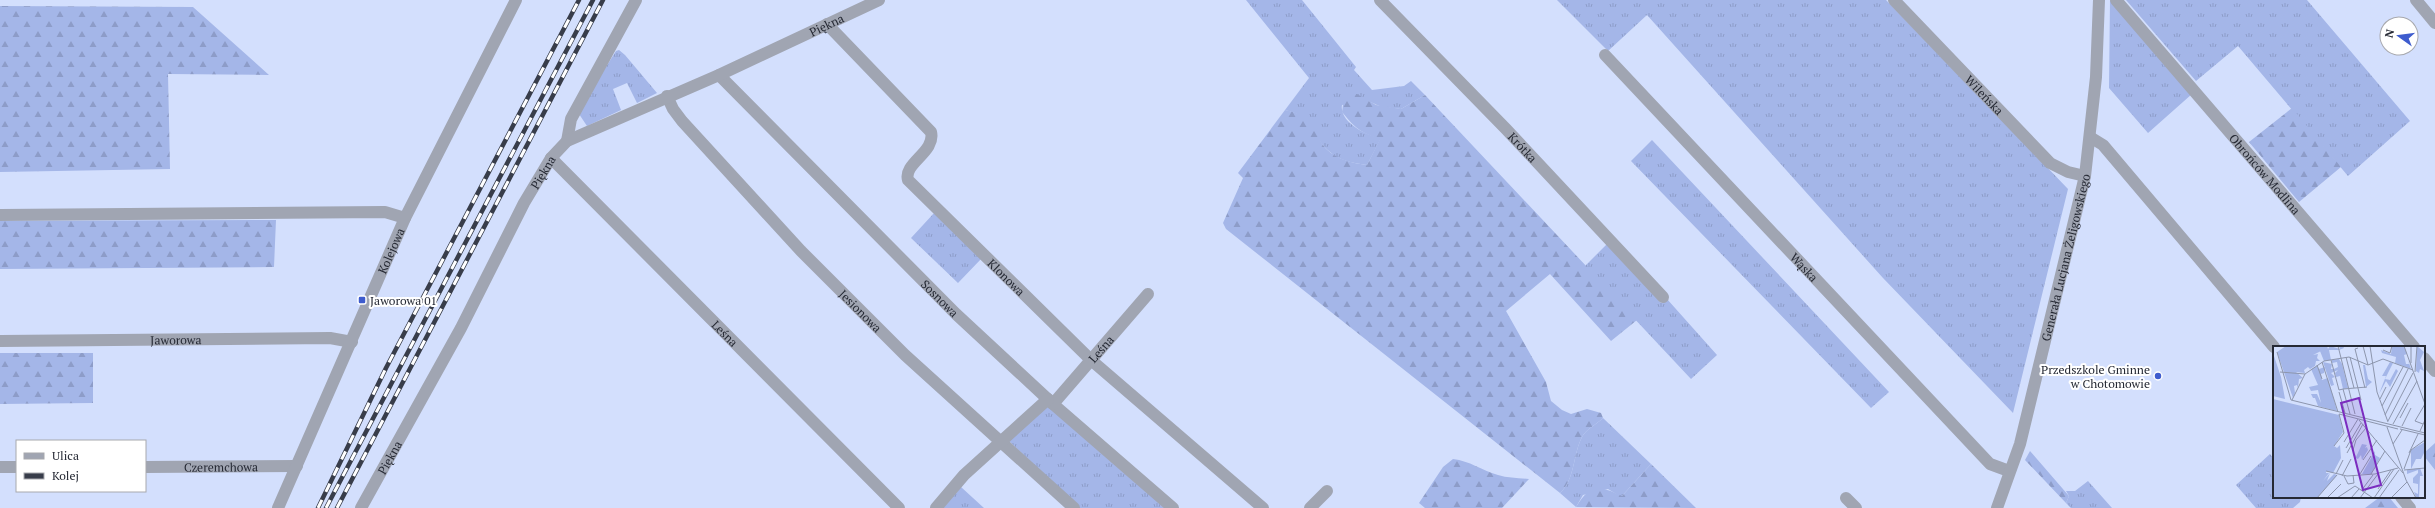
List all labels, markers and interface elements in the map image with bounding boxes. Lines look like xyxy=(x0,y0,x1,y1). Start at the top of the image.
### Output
street label: Piękna xyxy=(807,10,846,39)
north arrow xyxy=(2379,16,2419,56)
text: N xyxy=(2381,27,2397,39)
street label: Wileńska xyxy=(1962,72,2007,118)
street label: Krótka xyxy=(1505,129,1540,165)
street label: Obrońców Modlina xyxy=(2226,130,2304,217)
street label: Piękna xyxy=(527,153,558,191)
street label: Generała Lucjana Żeligowskiego xyxy=(2038,172,2093,343)
street label: Kolejowa xyxy=(374,225,407,276)
street label: Wąska xyxy=(1787,249,1822,284)
street label: Klonowa xyxy=(985,255,1028,299)
street label: Sosnowa xyxy=(918,276,962,320)
street label: Jesionowa xyxy=(836,286,885,335)
place label: Jaworowa 01 xyxy=(370,293,437,308)
marker: Jaworowa 01 xyxy=(357,295,367,305)
street label: Leśna xyxy=(709,317,741,349)
street label: Jaworowa xyxy=(150,332,202,347)
street label: Leśna xyxy=(1085,332,1117,365)
inset map xyxy=(2273,346,2425,498)
place label: Przedszkole Gminne w Chotomowie xyxy=(2041,362,2150,391)
marker: Przedszkole Gminne w Chotomowie xyxy=(2153,371,2163,381)
street label: Piękna xyxy=(374,438,405,477)
legend xyxy=(16,440,146,492)
text: Ulica xyxy=(52,448,79,463)
street label: Czeremchowa xyxy=(184,459,258,474)
text: Kolej xyxy=(52,468,79,483)

